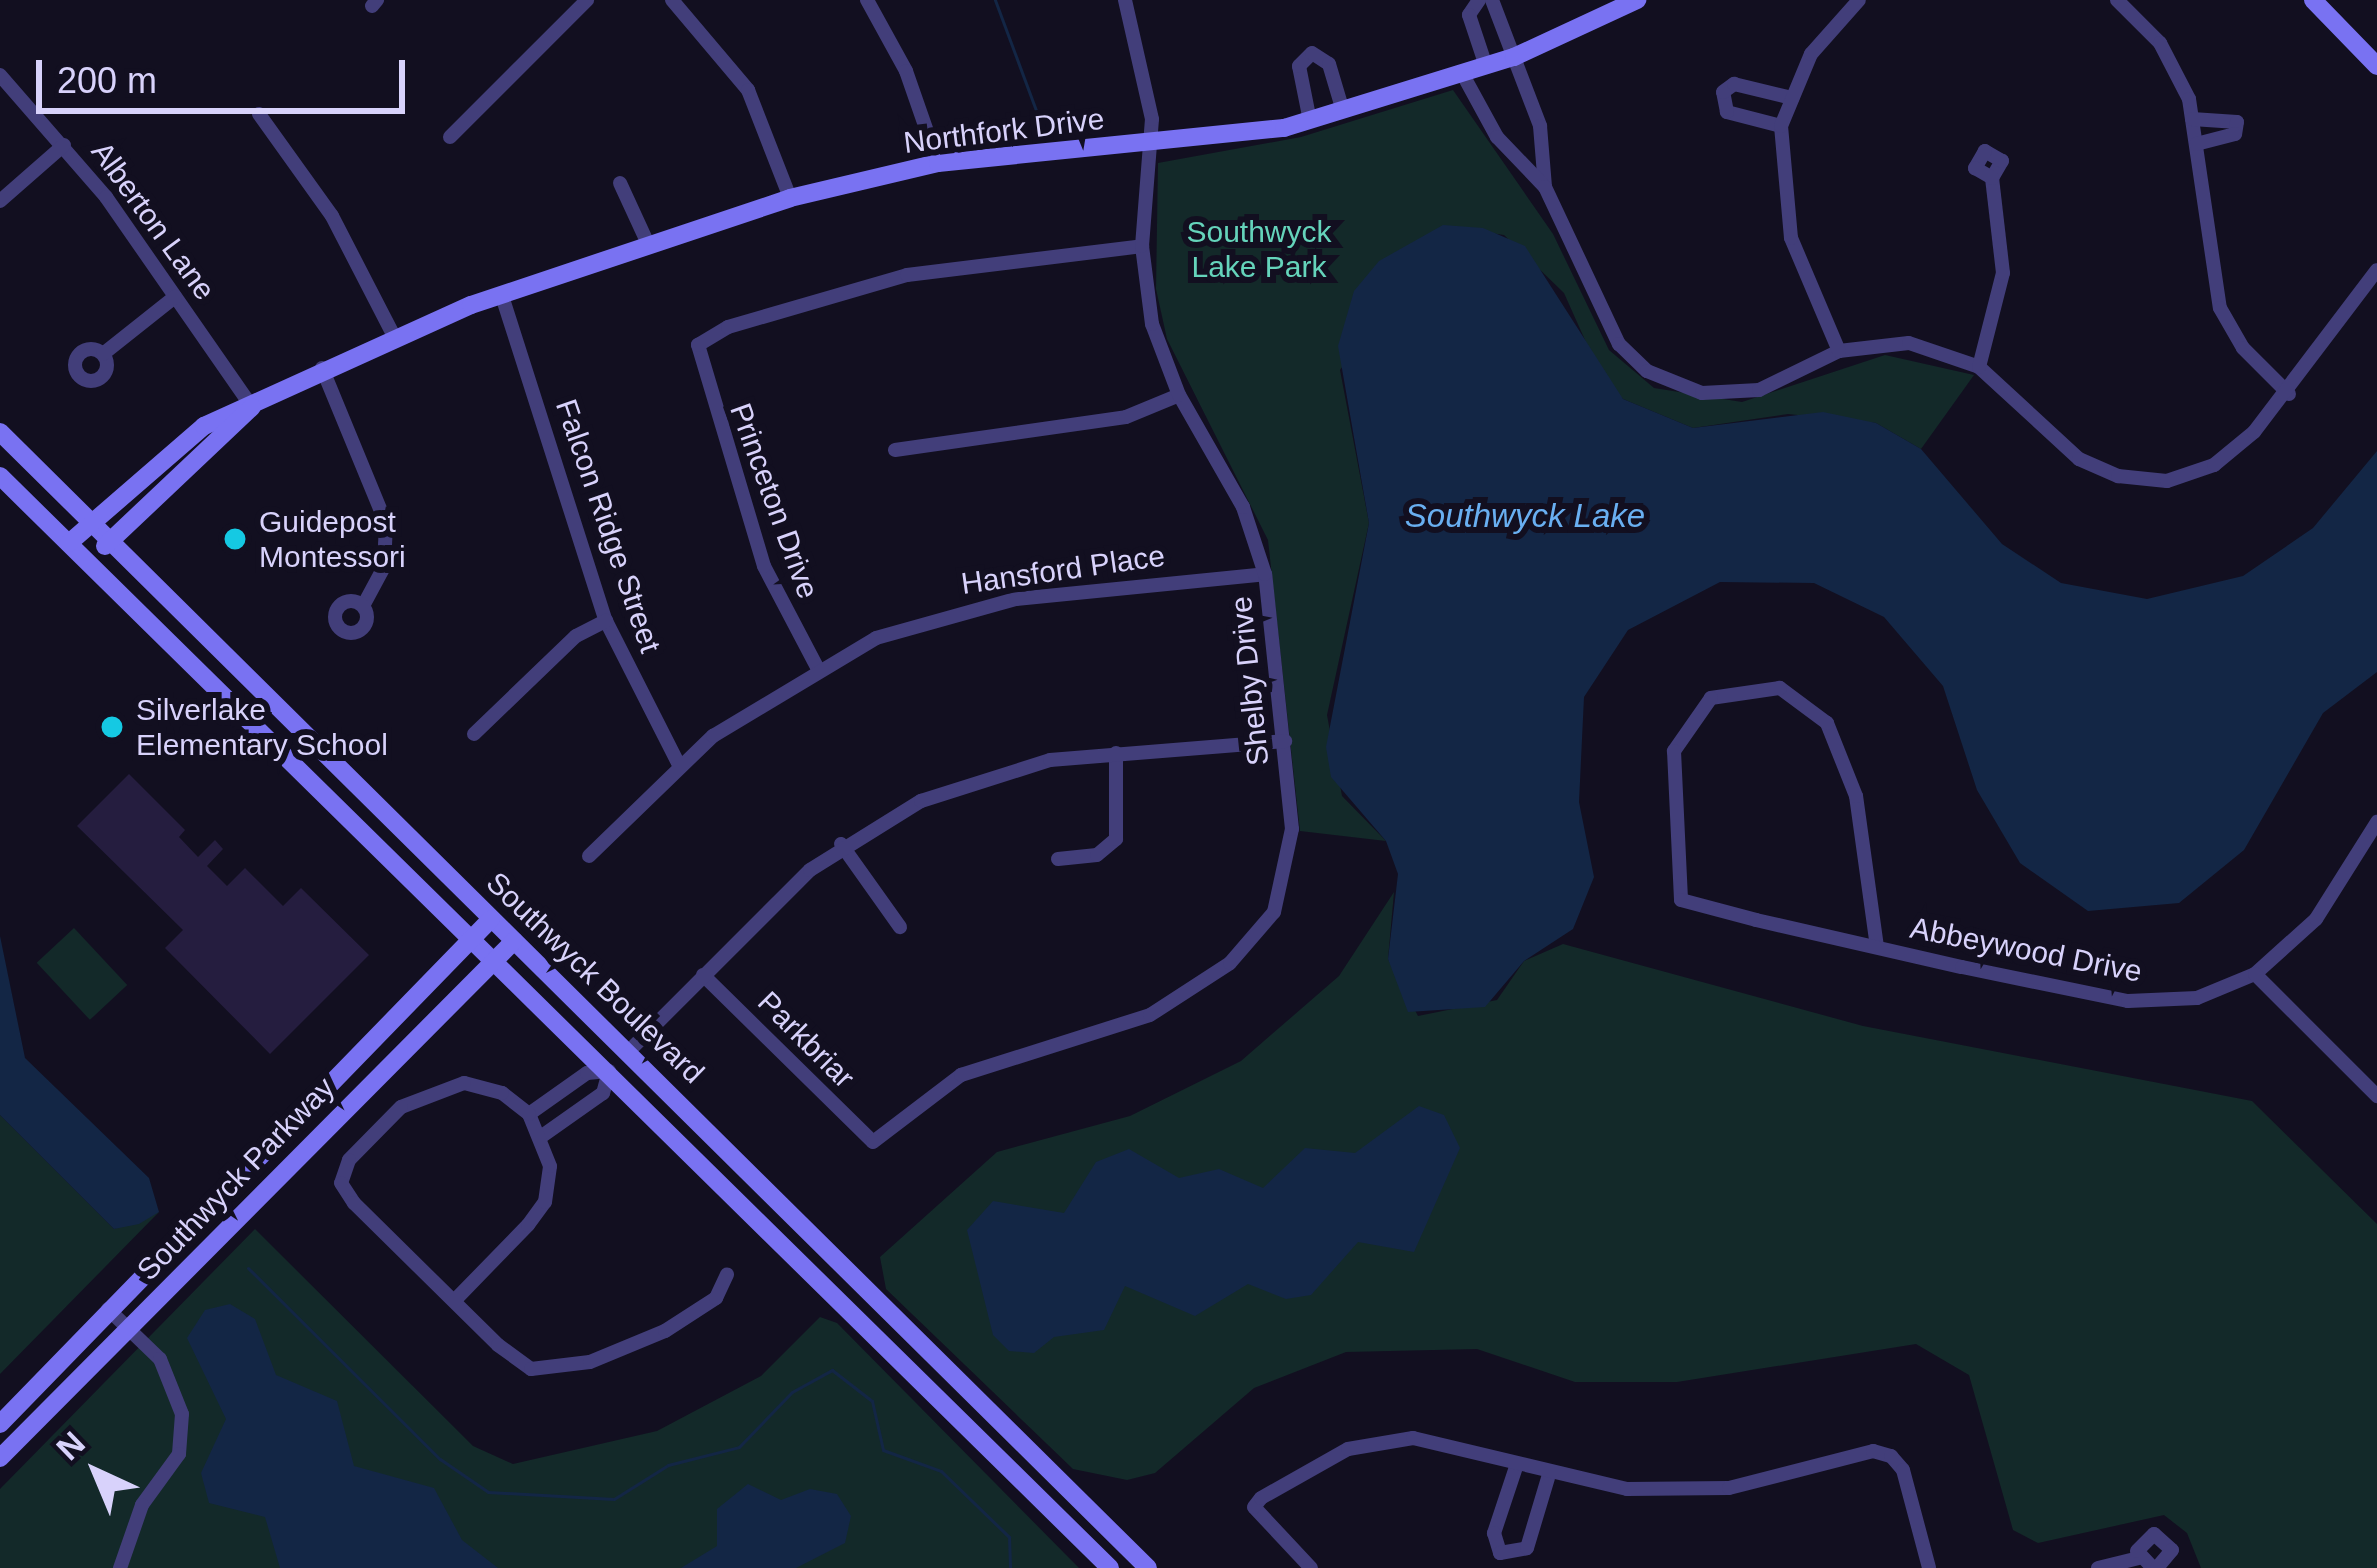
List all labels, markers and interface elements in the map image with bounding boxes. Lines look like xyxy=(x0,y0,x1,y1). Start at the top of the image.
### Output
scale bar xyxy=(42,36,411,110)
text: 200 m xyxy=(57,60,157,101)
street label: Northfork Drive xyxy=(902,101,1106,161)
street label: Alberton Lane xyxy=(84,135,222,307)
park label: Southwyck Lake Park xyxy=(1186,214,1332,284)
street label: Falcon Ridge Street xyxy=(548,395,668,657)
street label: Princeton Drive xyxy=(722,398,826,604)
water label: Southwyck Lake xyxy=(1405,496,1645,536)
place label: Guidepost Montessori xyxy=(259,504,406,574)
marker: Guidepost Montessori xyxy=(222,526,248,552)
street label: Hansford Place xyxy=(959,538,1167,602)
street label: Shelby Drive xyxy=(1223,595,1277,767)
place label: Silverlake Elementary School xyxy=(136,692,388,762)
marker: Silverlake Elementary School xyxy=(99,714,125,740)
street label: Southwyck Boulevard xyxy=(479,865,711,1091)
street label: Abbeywood Drive xyxy=(1907,910,2145,990)
street label: Parkbriar xyxy=(750,984,862,1096)
street label: Southwyck Parkway xyxy=(130,1070,342,1288)
north arrow xyxy=(36,1412,156,1532)
text: N xyxy=(49,1424,92,1467)

